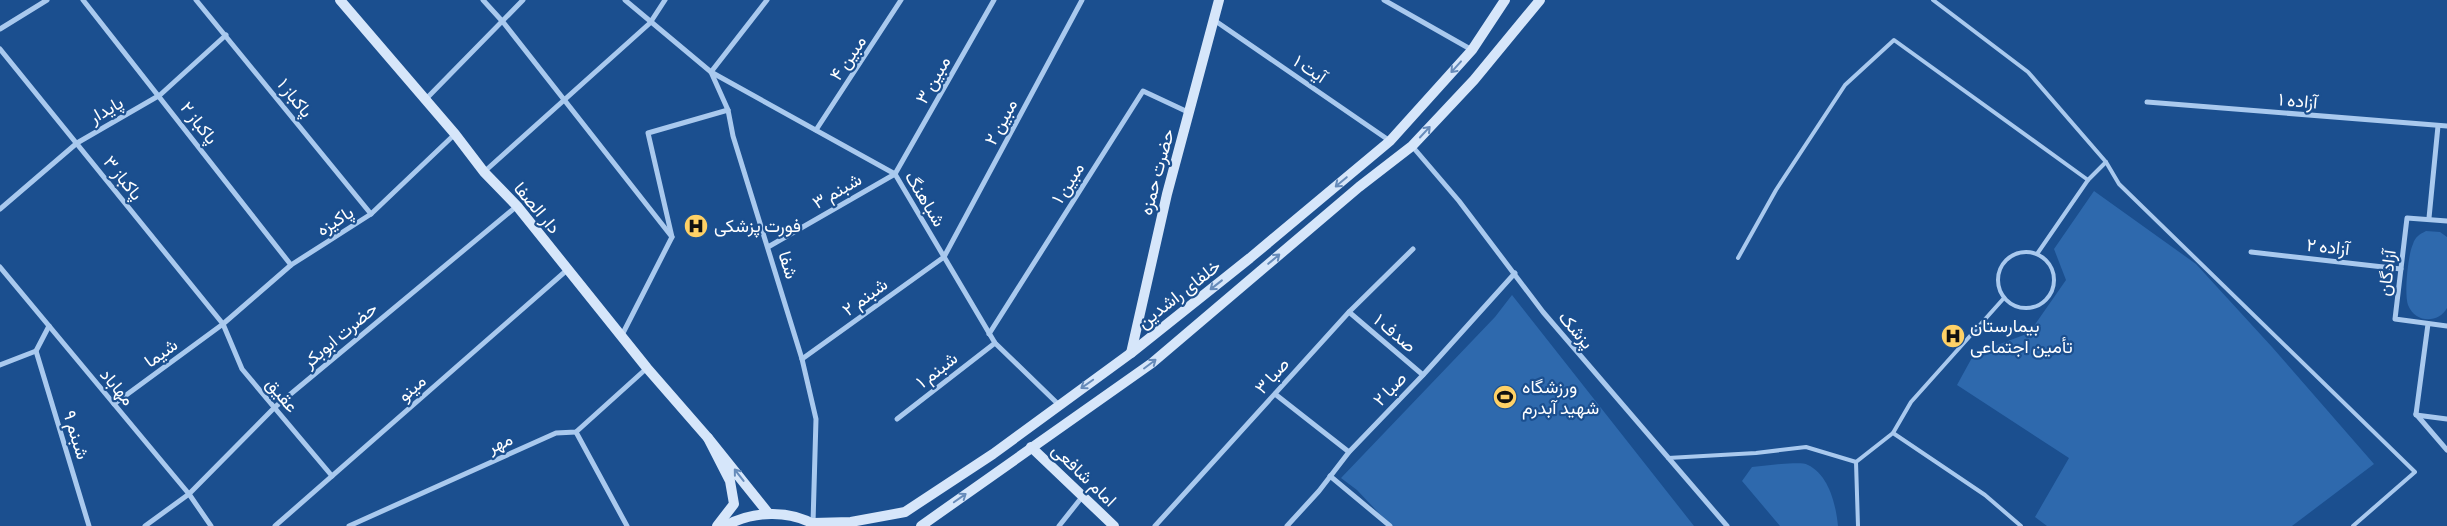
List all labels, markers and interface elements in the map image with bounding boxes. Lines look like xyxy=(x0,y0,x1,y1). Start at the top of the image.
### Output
street label: مبین ۴ xyxy=(824,31,871,85)
street label: آیت ۱ xyxy=(1290,49,1333,88)
street label: مبین ۳ xyxy=(910,52,955,108)
one-way arrow xyxy=(1450,61,1462,74)
street label: پاکباز ۱ xyxy=(272,73,318,123)
street label: آزاده ۱ xyxy=(2278,87,2320,114)
street label: پایدار xyxy=(84,91,128,130)
street label: مبین ۲ xyxy=(979,95,1022,149)
street label: پاکباز ۲ xyxy=(175,97,223,149)
one-way arrow xyxy=(1419,125,1431,138)
street label: حضرت حمزه xyxy=(1134,126,1179,218)
street label: پاکباز ۳ xyxy=(98,151,148,205)
street label: مبین ۱ xyxy=(1046,158,1089,208)
street label: شبنم ۳ xyxy=(808,167,866,215)
street label: شباهنگ xyxy=(901,167,951,230)
one-way arrow xyxy=(1335,176,1348,187)
street label: دار الصفا xyxy=(509,177,566,238)
street label: پاکیزه xyxy=(312,200,358,242)
hospital icon: فورت پزشکی xyxy=(683,213,709,239)
place label: فورت پزشکی xyxy=(714,214,801,238)
street label: آزاده ۲ xyxy=(2305,233,2353,260)
street label: آزادگان xyxy=(2372,247,2401,297)
street label: شفا xyxy=(774,248,804,281)
one-way arrow xyxy=(1268,253,1281,264)
street label: خلفای راشدین xyxy=(1132,254,1225,333)
street label: شبنم ۲ xyxy=(837,272,893,322)
one-way arrow xyxy=(1210,280,1223,291)
street label: حضرت ابوبکر xyxy=(297,296,382,373)
street label: پزشک xyxy=(1553,306,1599,354)
street label: صدف ۱ xyxy=(1370,308,1421,356)
place label: بیمارستان تأمین اجتماعی xyxy=(1970,314,2073,358)
hospital icon: بیمارستان تأمین اجتماعی xyxy=(1940,323,1966,349)
street label: شیما xyxy=(139,333,181,372)
street label: شبنم ۱ xyxy=(911,346,963,394)
street label: صبا ۳ xyxy=(1249,353,1293,398)
one-way arrow xyxy=(1143,359,1157,369)
street label: مهاباد xyxy=(95,363,140,410)
street label: صبا ۲ xyxy=(1368,367,1411,410)
street label: مینو xyxy=(393,369,431,406)
street label: عقیق xyxy=(261,372,304,417)
place label: ورزشگاه شهید آبدرم xyxy=(1522,375,1599,420)
one-way arrow xyxy=(1080,379,1094,389)
sports icon: ورزشگاه شهید آبدرم xyxy=(1492,384,1518,410)
street label: شبنم ۹ xyxy=(57,408,95,462)
street label: مهر xyxy=(483,427,516,459)
street label: امام شافعی xyxy=(1046,438,1122,512)
one-way arrow xyxy=(733,469,744,482)
one-way arrow xyxy=(953,493,967,503)

